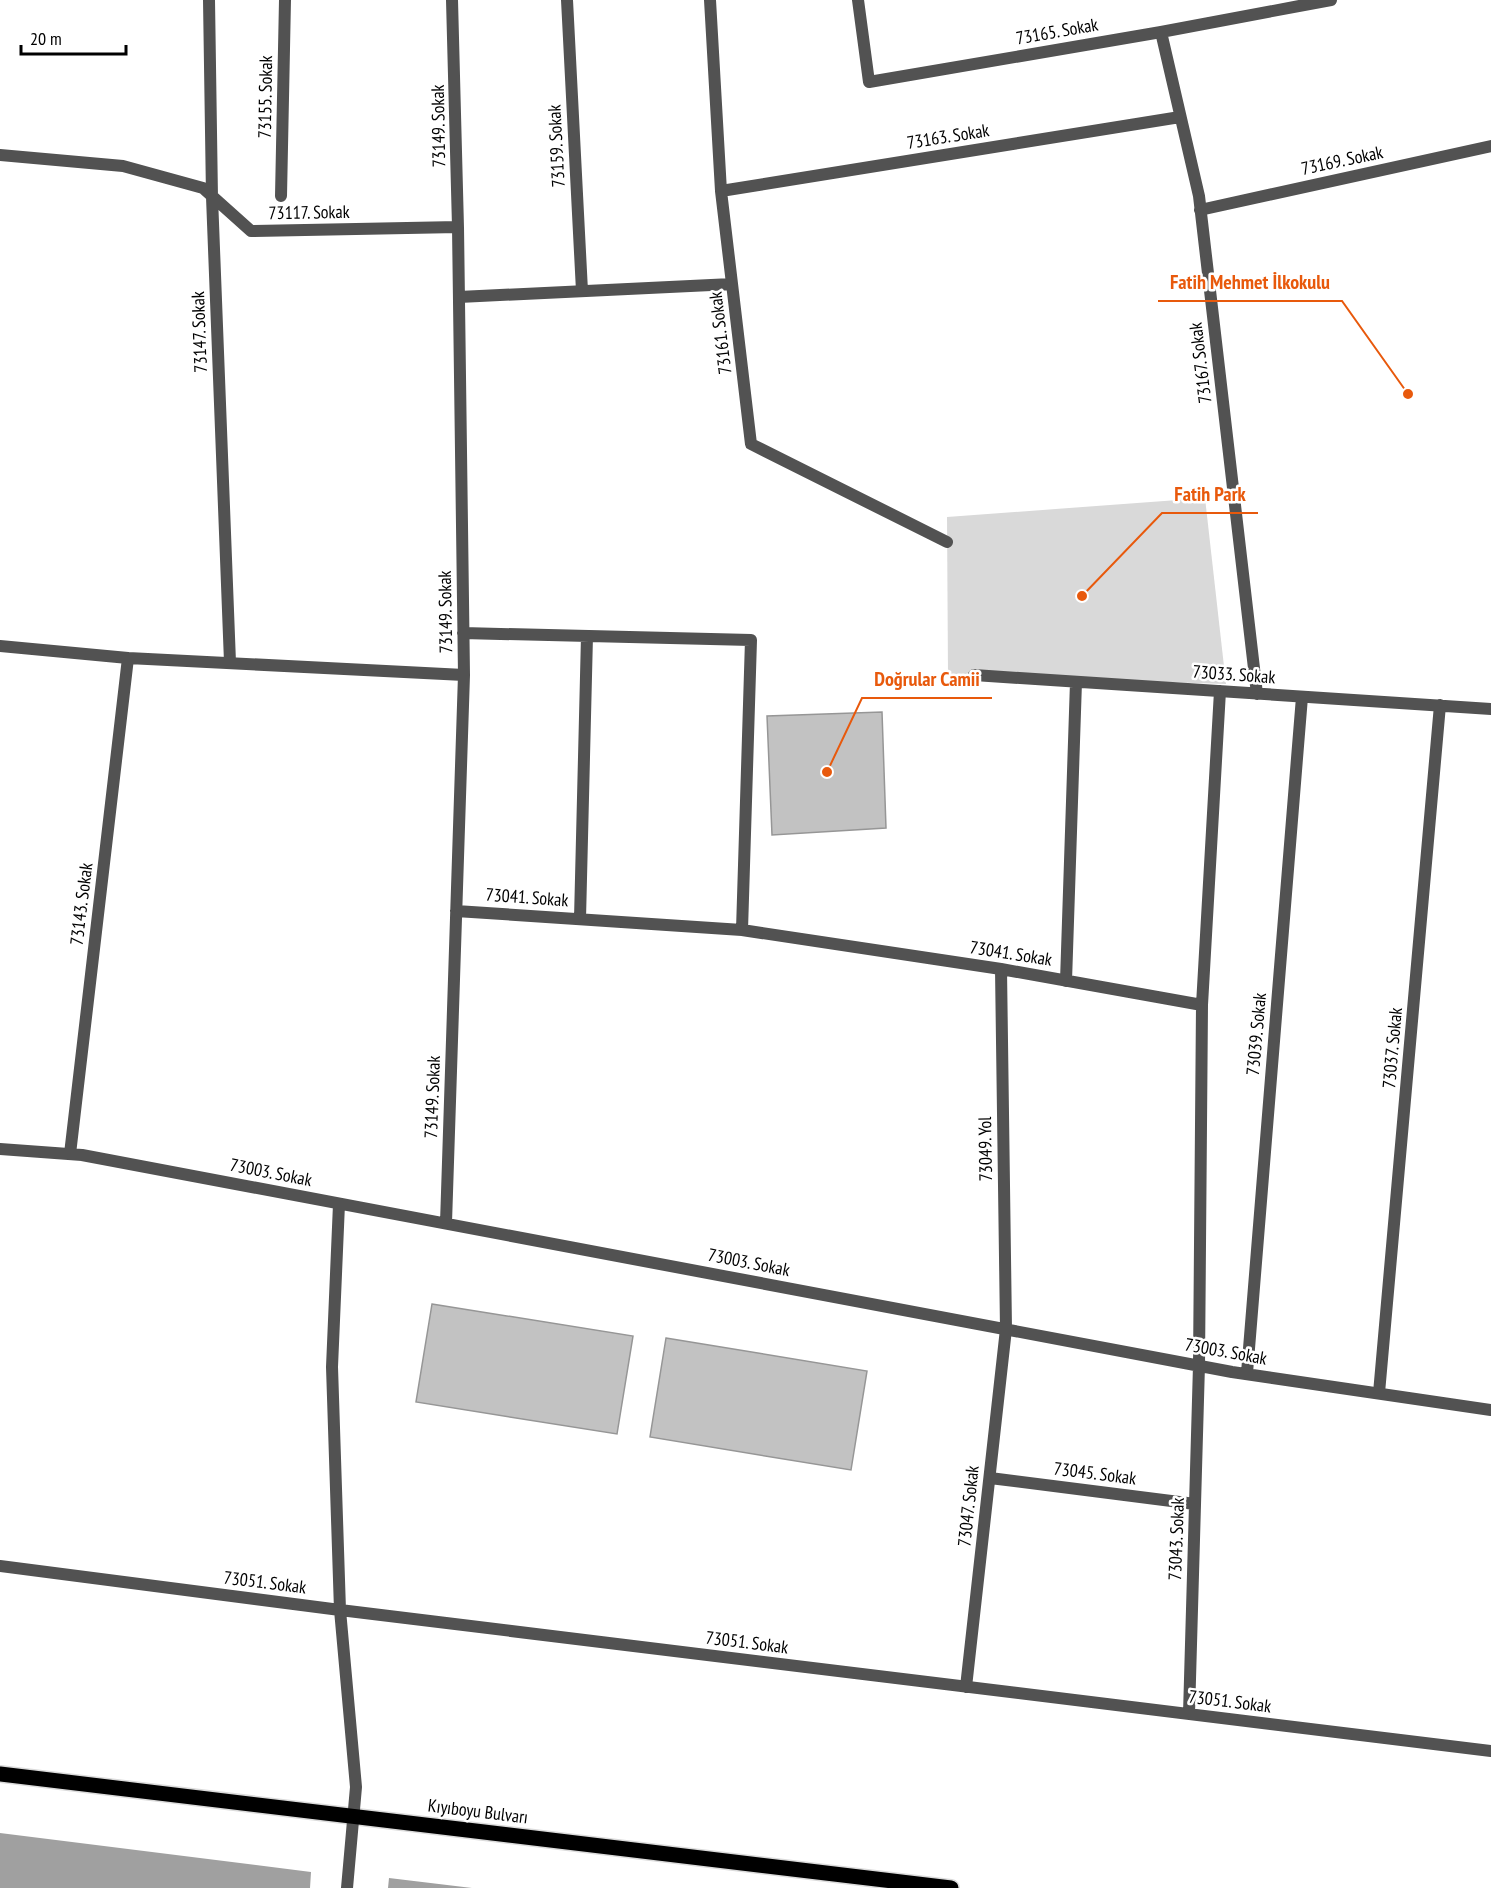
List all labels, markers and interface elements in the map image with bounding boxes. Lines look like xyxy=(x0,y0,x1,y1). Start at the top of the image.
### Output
street label: 73165. Sokak xyxy=(1014,12,1100,50)
scale bar xyxy=(21,18,126,56)
text: 20 m xyxy=(30,27,62,50)
street label: 73155. Sokak xyxy=(253,55,277,139)
street label: 73149. Sokak xyxy=(426,84,450,168)
street label: 73159. Sokak xyxy=(542,104,570,188)
street label: 73163. Sokak xyxy=(905,118,991,154)
street label: 73169. Sokak xyxy=(1299,140,1385,180)
street label: 73117. Sokak xyxy=(268,200,350,224)
callout: Fatih Mehmet İlkokulu xyxy=(1158,263,1342,301)
text: Fatih Mehmet İlkokulu xyxy=(1170,269,1330,295)
street label: 73161. Sokak xyxy=(704,290,736,376)
street label: 73147. Sokak xyxy=(186,291,212,373)
street label: 73167. Sokak xyxy=(1184,321,1216,405)
callout: Fatih Park xyxy=(1162,475,1258,513)
text: Fatih Park xyxy=(1174,481,1246,507)
street label: 73149. Sokak xyxy=(433,570,457,654)
callout: Doğrular Camii xyxy=(862,660,992,698)
street label: 73033. Sokak xyxy=(1192,660,1276,688)
text: Doğrular Camii xyxy=(874,666,980,692)
street label: 73143. Sokak xyxy=(65,861,97,947)
street label: 73041. Sokak xyxy=(485,883,569,911)
street label: 73041. Sokak xyxy=(968,935,1054,971)
street label: 73039. Sokak xyxy=(1241,992,1271,1076)
street label: 73037. Sokak xyxy=(1377,1006,1407,1090)
street label: 73149. Sokak xyxy=(419,1055,445,1139)
street label: 73049. Yol xyxy=(973,1116,997,1182)
street label: 73003. Sokak xyxy=(228,1153,314,1191)
street label: 73003. Sokak xyxy=(706,1243,792,1281)
street label: 73003. Sokak xyxy=(1183,1332,1269,1370)
street label: 73045. Sokak xyxy=(1052,1457,1138,1489)
street label: 73047. Sokak xyxy=(952,1464,984,1548)
street label: 73043. Sokak xyxy=(1163,1497,1189,1581)
street label: 73051. Sokak xyxy=(222,1566,308,1598)
street label: 73051. Sokak xyxy=(704,1626,790,1658)
street label: 73051. Sokak xyxy=(1187,1685,1273,1717)
street label: Kıyıboyu Bulvarı xyxy=(427,1793,529,1829)

